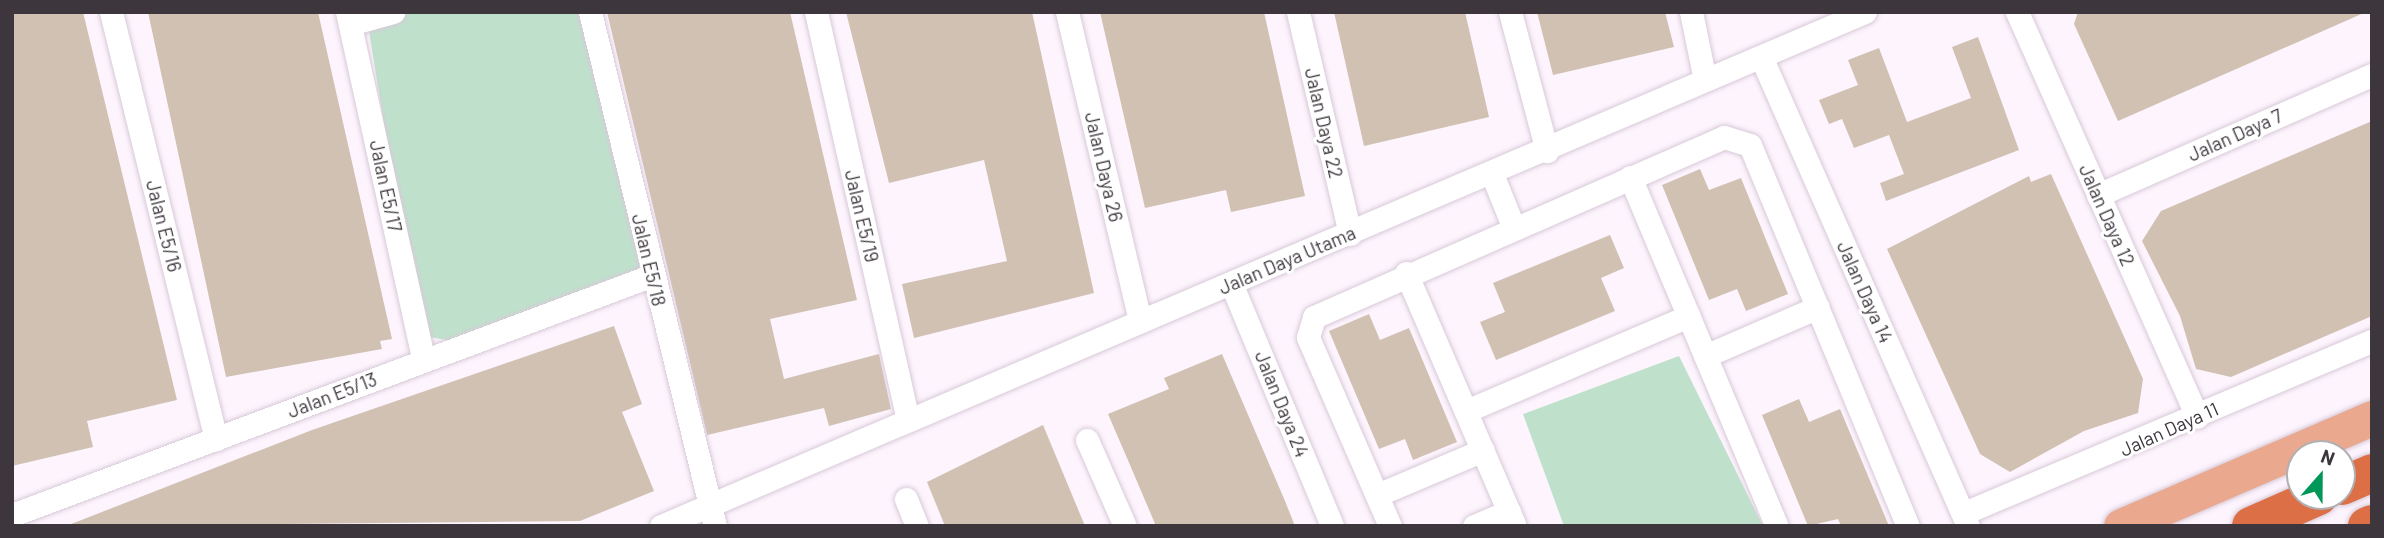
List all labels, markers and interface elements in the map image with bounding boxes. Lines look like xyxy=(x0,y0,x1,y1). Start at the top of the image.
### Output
street label: Jalan Daya 22 xyxy=(1300,66,1348,180)
street label: Jalan Daya 7 xyxy=(2184,104,2286,166)
street label: Jalan Daya 26 xyxy=(1080,110,1128,224)
street label: Jalan E5/17 xyxy=(365,138,407,234)
street label: Jalan Daya 12 xyxy=(2074,161,2140,269)
street label: Jalan E5/19 xyxy=(840,168,884,264)
street label: Jalan E5/16 xyxy=(142,178,186,274)
street label: Jalan E5/18 xyxy=(627,212,671,308)
street label: Jalan Daya Utama xyxy=(1215,221,1359,299)
street label: Jalan Daya 14 xyxy=(1832,237,1898,347)
street label: Jalan Daya 24 xyxy=(1250,347,1314,461)
street label: Jalan E5/13 xyxy=(284,367,380,423)
street label: Jalan Daya 11 xyxy=(2116,397,2222,461)
north arrow xyxy=(2286,440,2356,510)
text: N xyxy=(2318,444,2338,470)

